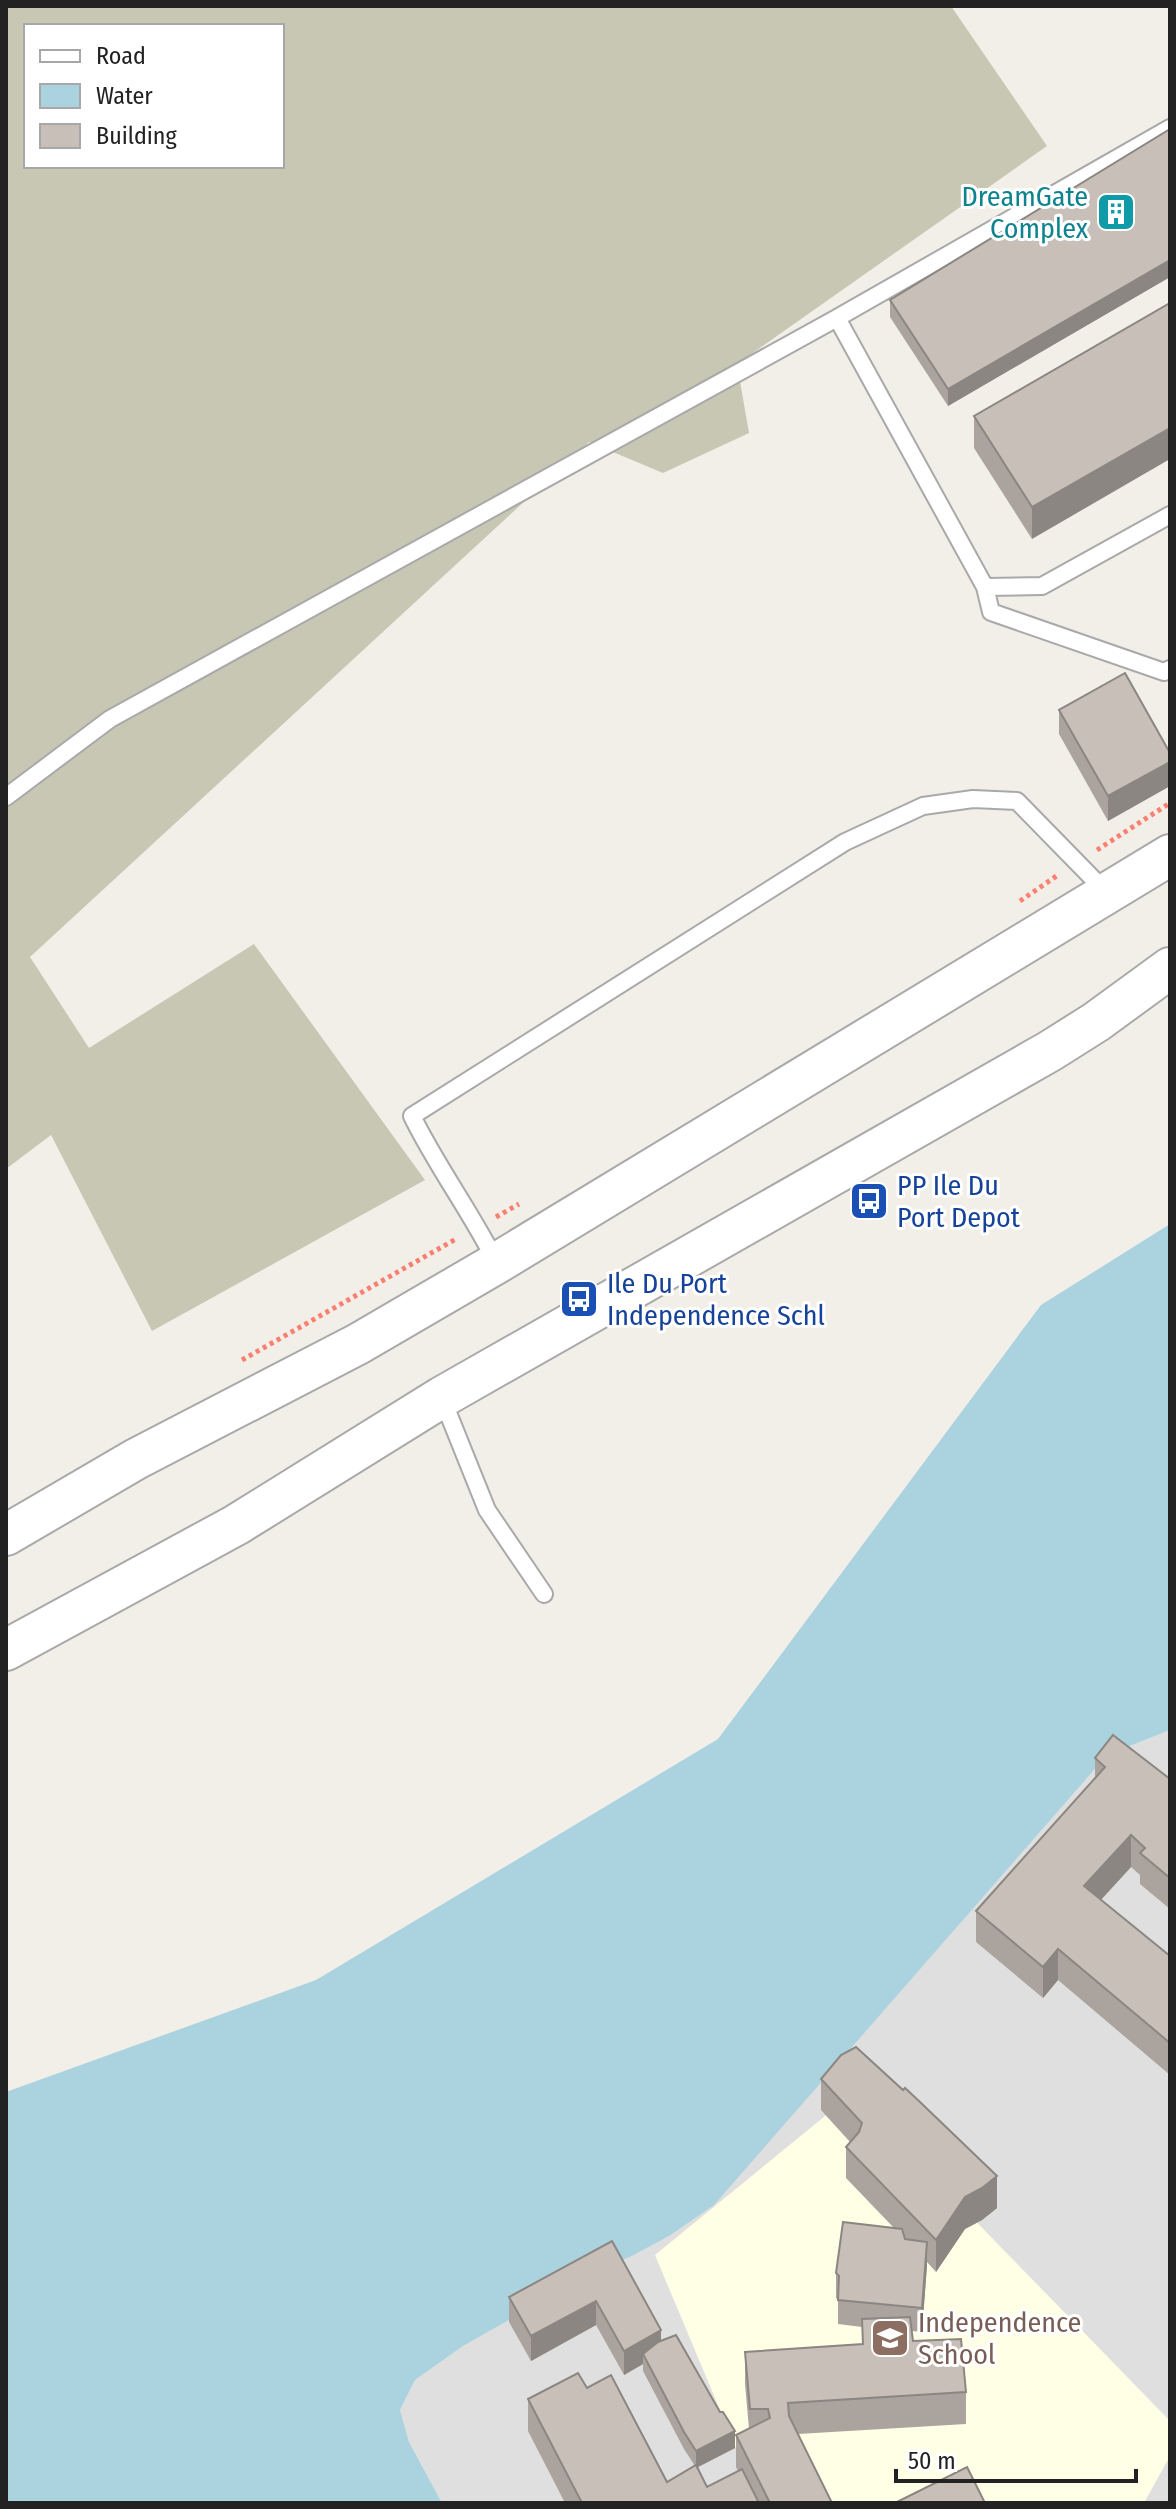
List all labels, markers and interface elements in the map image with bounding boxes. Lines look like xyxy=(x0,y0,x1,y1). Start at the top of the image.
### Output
legend xyxy=(24,24,284,168)
text: Road xyxy=(96,42,146,70)
text: Water xyxy=(96,82,153,110)
text: Building xyxy=(96,122,178,150)
place label: DreamGate Complex xyxy=(962,180,1089,245)
building icon: DreamGate Complex xyxy=(1095,191,1137,233)
place label: PP Ile Du Port Depot xyxy=(897,1169,1021,1234)
bus stop icon: PP Ile Du Port Depot xyxy=(848,1180,890,1222)
place label: Ile Du Port Independence Schl xyxy=(607,1267,825,1332)
bus stop icon: Ile Du Port Independence Schl xyxy=(558,1278,600,1320)
place label: Independence School xyxy=(918,2306,1081,2371)
school or university icon: Independence School xyxy=(869,2317,911,2359)
scale bar xyxy=(896,2433,1136,2483)
text: 50 m xyxy=(908,2447,956,2475)

